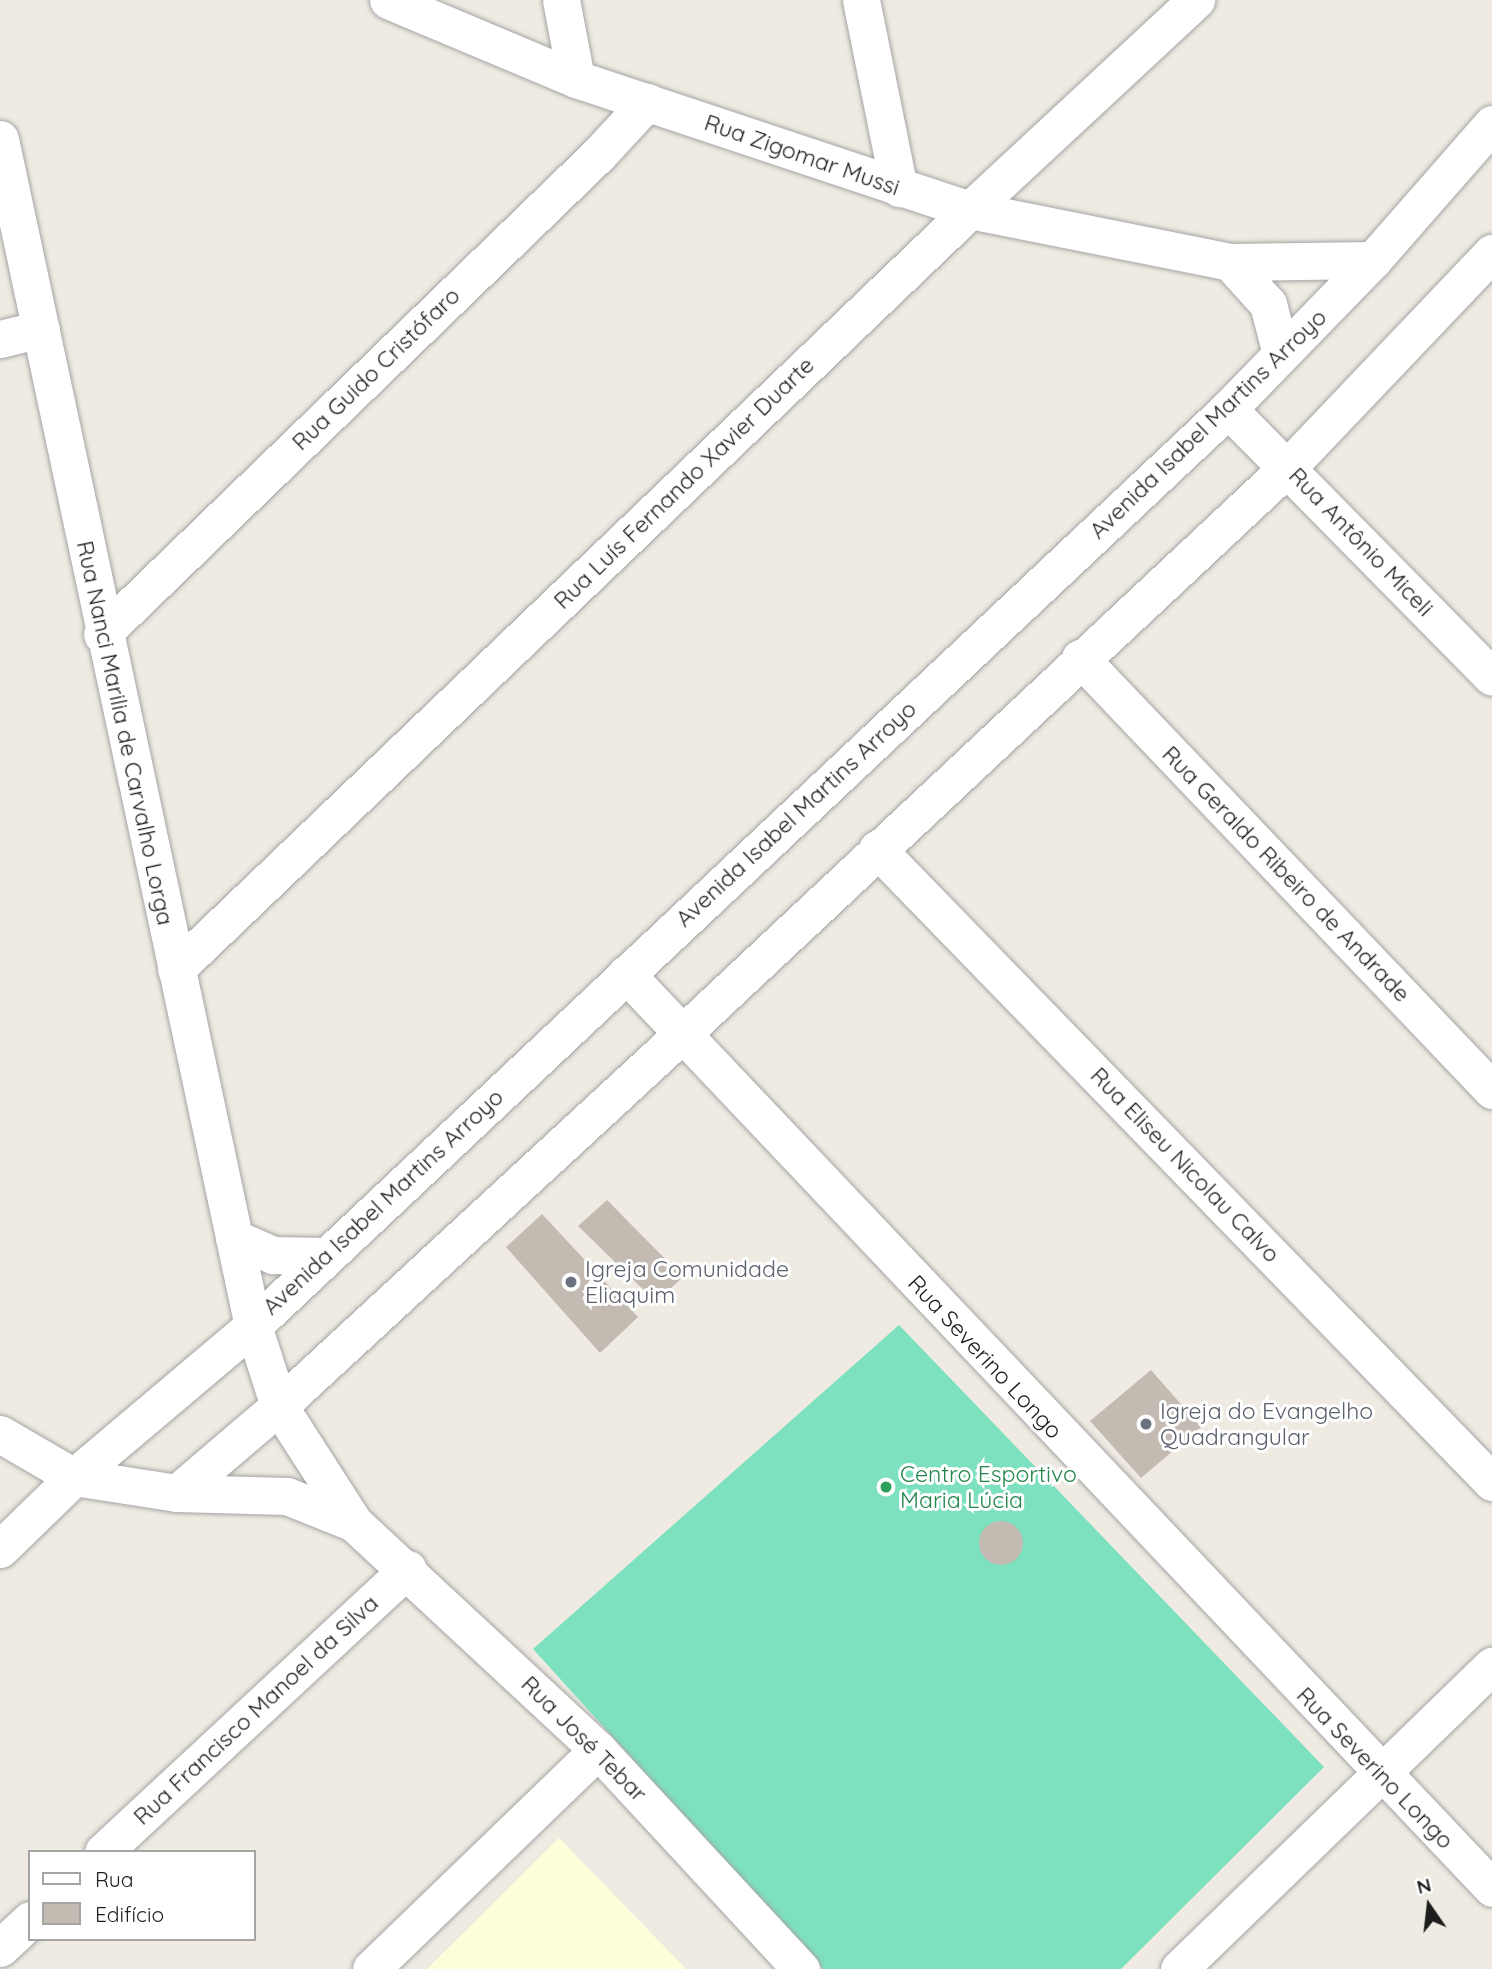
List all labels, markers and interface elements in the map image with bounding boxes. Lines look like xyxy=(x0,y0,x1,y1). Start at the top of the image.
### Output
street label: Rua Zigomar Mussi xyxy=(701,109,903,201)
street label: Rua Guido Cristófaro xyxy=(286,282,466,456)
street label: Avenida Isabel Martins Arroyo xyxy=(1084,303,1332,545)
street label: Rua Luís Fernando Xavier Duarte xyxy=(548,351,820,615)
street label: Rua Antônio Miceli xyxy=(1283,462,1439,622)
street label: Rua Nanci Marilia de Carvalho Lorga xyxy=(71,538,179,928)
street label: Avenida Isabel Martins Arroyo xyxy=(670,695,922,933)
street label: Rua Geraldo Ribeiro de Andrade xyxy=(1156,740,1416,1008)
street label: Rua Eliseu Nicolau Calvo xyxy=(1085,1062,1285,1268)
street label: Avenida Isabel Martins Arroyo xyxy=(257,1083,509,1321)
place label: Igreja Comunidade Eliaquim xyxy=(585,1255,789,1309)
street label: Rua Severino Longo xyxy=(902,1269,1068,1445)
marker: Igreja Comunidade Eliaquim xyxy=(563,1274,579,1290)
place label: Igreja do Evangelho Quadrangular xyxy=(1160,1397,1373,1451)
marker: Igreja do Evangelho Quadrangular xyxy=(1138,1416,1154,1432)
place label: Centro Esportivo Maria Lúcia xyxy=(900,1460,1077,1514)
marker: Centro Esportivo Maria Lúcia xyxy=(878,1479,894,1495)
street label: Rua Francisco Manoel da Silva xyxy=(128,1589,384,1831)
street label: Rua José Tebar xyxy=(515,1670,653,1808)
street label: Rua Severino Longo xyxy=(1291,1682,1459,1854)
legend xyxy=(28,1850,256,1941)
text: Rua xyxy=(95,1866,134,1892)
north arrow xyxy=(1394,1871,1464,1941)
text: N xyxy=(1414,1872,1434,1899)
text: Edifício xyxy=(95,1901,164,1927)

